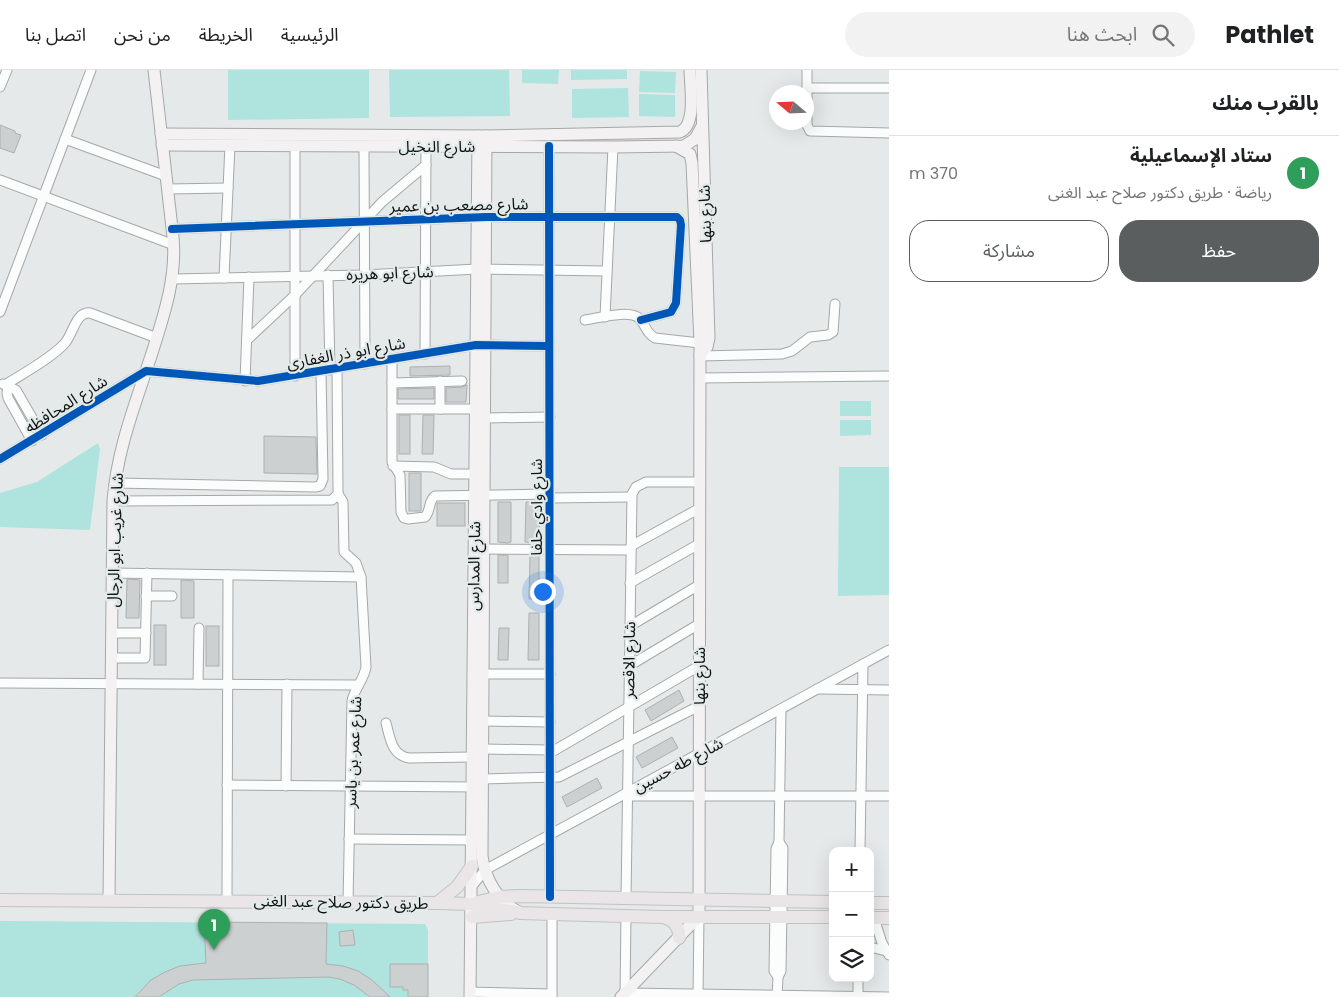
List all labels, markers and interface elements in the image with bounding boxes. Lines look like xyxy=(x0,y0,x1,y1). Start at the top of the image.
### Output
search box xyxy=(845,12,1195,57)
text: Pathlet xyxy=(1225,18,1314,51)
text: ابحث هنا xyxy=(1067,21,1137,48)
icon: search xyxy=(1149,21,1177,49)
text: اتصل بنا xyxy=(25,22,86,47)
text: من نحن xyxy=(114,22,171,47)
text: الخريطة xyxy=(199,22,253,47)
text: الرئيسية xyxy=(281,22,339,47)
north arrow xyxy=(769,85,814,130)
text: بالقرب منك xyxy=(1212,88,1319,117)
street label: شارع النخيل xyxy=(399,135,475,159)
text: ستاد الإسماعيلية xyxy=(1130,142,1272,169)
text: 370 m xyxy=(909,162,958,185)
text: 1 xyxy=(1300,162,1306,185)
text: رياضة · طريق دكتور صلاح عبد الغنى xyxy=(1048,181,1272,204)
street label: شارع بنها xyxy=(692,185,719,243)
street label: شارع مصعب بن عمير xyxy=(388,192,529,219)
button: مشاركة xyxy=(909,220,1109,282)
button: حفظ xyxy=(1119,220,1319,282)
street label: شارع ابو هريره xyxy=(346,260,434,287)
street label: شارع ابو ذر الغفارى xyxy=(285,331,407,376)
street label: شارع المحافظه xyxy=(20,369,112,439)
street label: شارع وادي حلفا xyxy=(525,458,549,556)
street label: شارع غريب ابو الرجال xyxy=(101,472,130,608)
street label: شارع المدارس xyxy=(462,521,487,611)
your location xyxy=(530,579,556,605)
street label: شارع الاقصر xyxy=(617,621,642,700)
street label: شارع بنها xyxy=(688,647,712,705)
street label: شارع عمر بن ياسر xyxy=(339,696,368,810)
street label: شارع طه حسين xyxy=(629,732,728,799)
map controls xyxy=(829,847,874,982)
button: + xyxy=(829,847,874,892)
street label: طريق دكتور صلاح عبد الغنى xyxy=(253,889,429,916)
button: − xyxy=(829,892,874,937)
pin: 1 xyxy=(198,909,230,950)
button: layers xyxy=(829,937,874,982)

